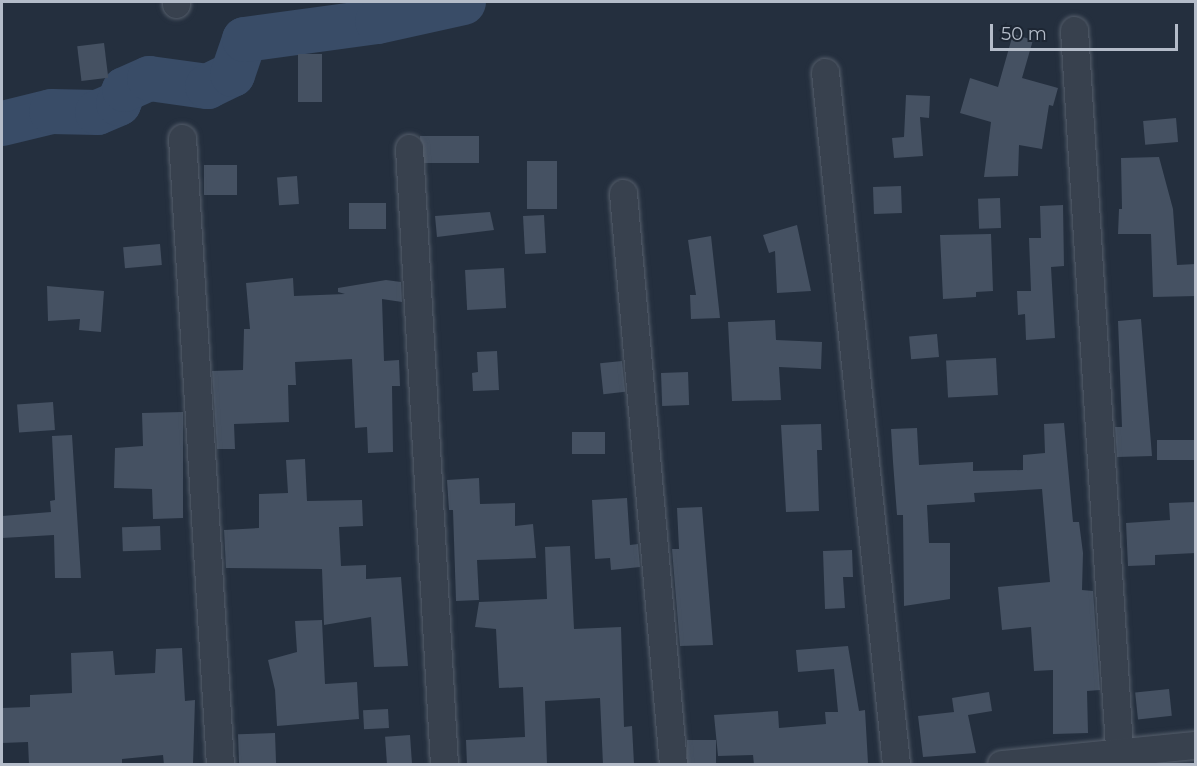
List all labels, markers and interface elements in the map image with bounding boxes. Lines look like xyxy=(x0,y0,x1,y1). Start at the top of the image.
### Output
scale bar xyxy=(993,12,1180,50)
text: 50 m xyxy=(1001,23,1047,45)

